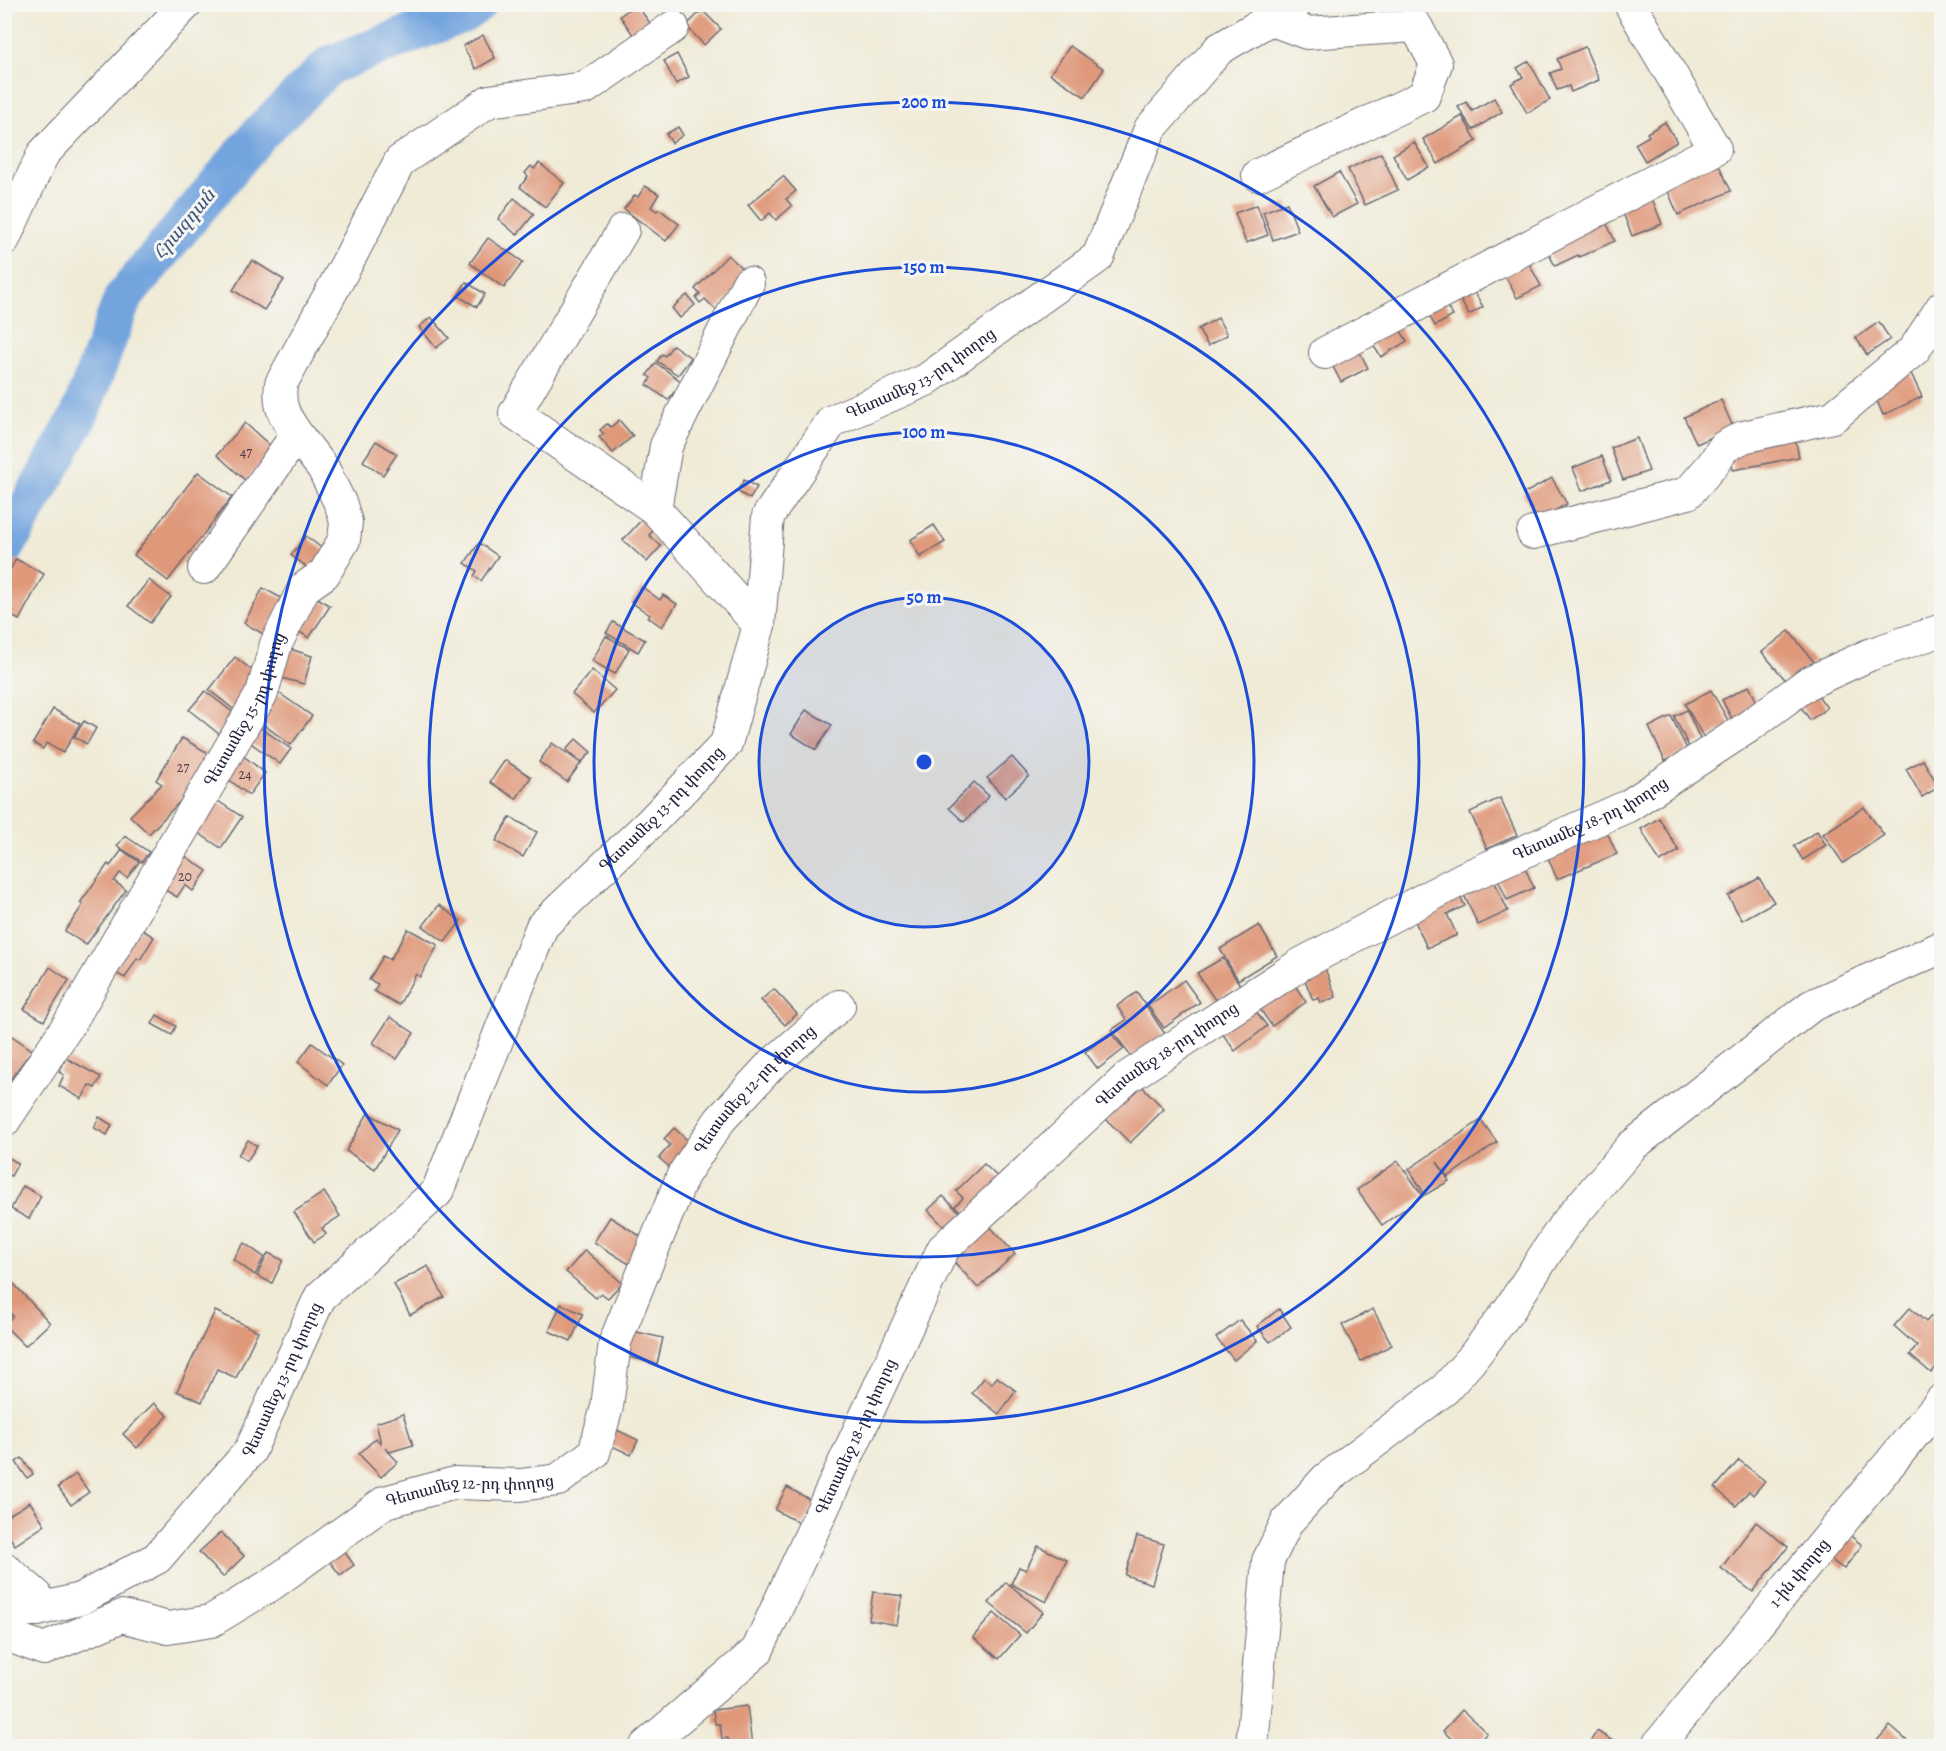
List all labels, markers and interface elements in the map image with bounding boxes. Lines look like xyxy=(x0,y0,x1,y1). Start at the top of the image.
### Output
text: 200 m xyxy=(901,90,947,114)
water label: Հրազդան xyxy=(148,183,221,264)
text: 150 m xyxy=(903,255,945,279)
street label: Գետամեջ 13-րդ փողոց xyxy=(843,323,1000,425)
text: 100 m xyxy=(903,420,945,444)
house number: 47 xyxy=(240,443,252,462)
text: 50 m xyxy=(907,585,941,609)
street label: Գետամեջ 15-րդ փողոց xyxy=(199,628,291,791)
street label: Գետամեջ 13-րդ փողոց xyxy=(594,741,729,877)
centre of rings xyxy=(914,752,934,772)
house number: 27 xyxy=(177,758,189,777)
house number: 24 xyxy=(239,765,252,784)
street label: Գետամեջ 18-րդ փողոց xyxy=(1509,772,1672,866)
house number: 20 xyxy=(178,867,192,886)
street label: Գետամեջ 18-րդ փողոց xyxy=(1091,997,1243,1113)
street label: Գետամեջ 12-րդ փողոց xyxy=(689,1020,820,1159)
street label: Գետամեջ 13-րդ փողոց xyxy=(237,1299,327,1464)
street label: Գետամեջ 18-րդ փողոց xyxy=(810,1355,902,1519)
street label: Գետամեջ 12-րդ փողոց xyxy=(383,1470,555,1512)
street label: 1-ին փողոց xyxy=(1764,1534,1835,1612)

